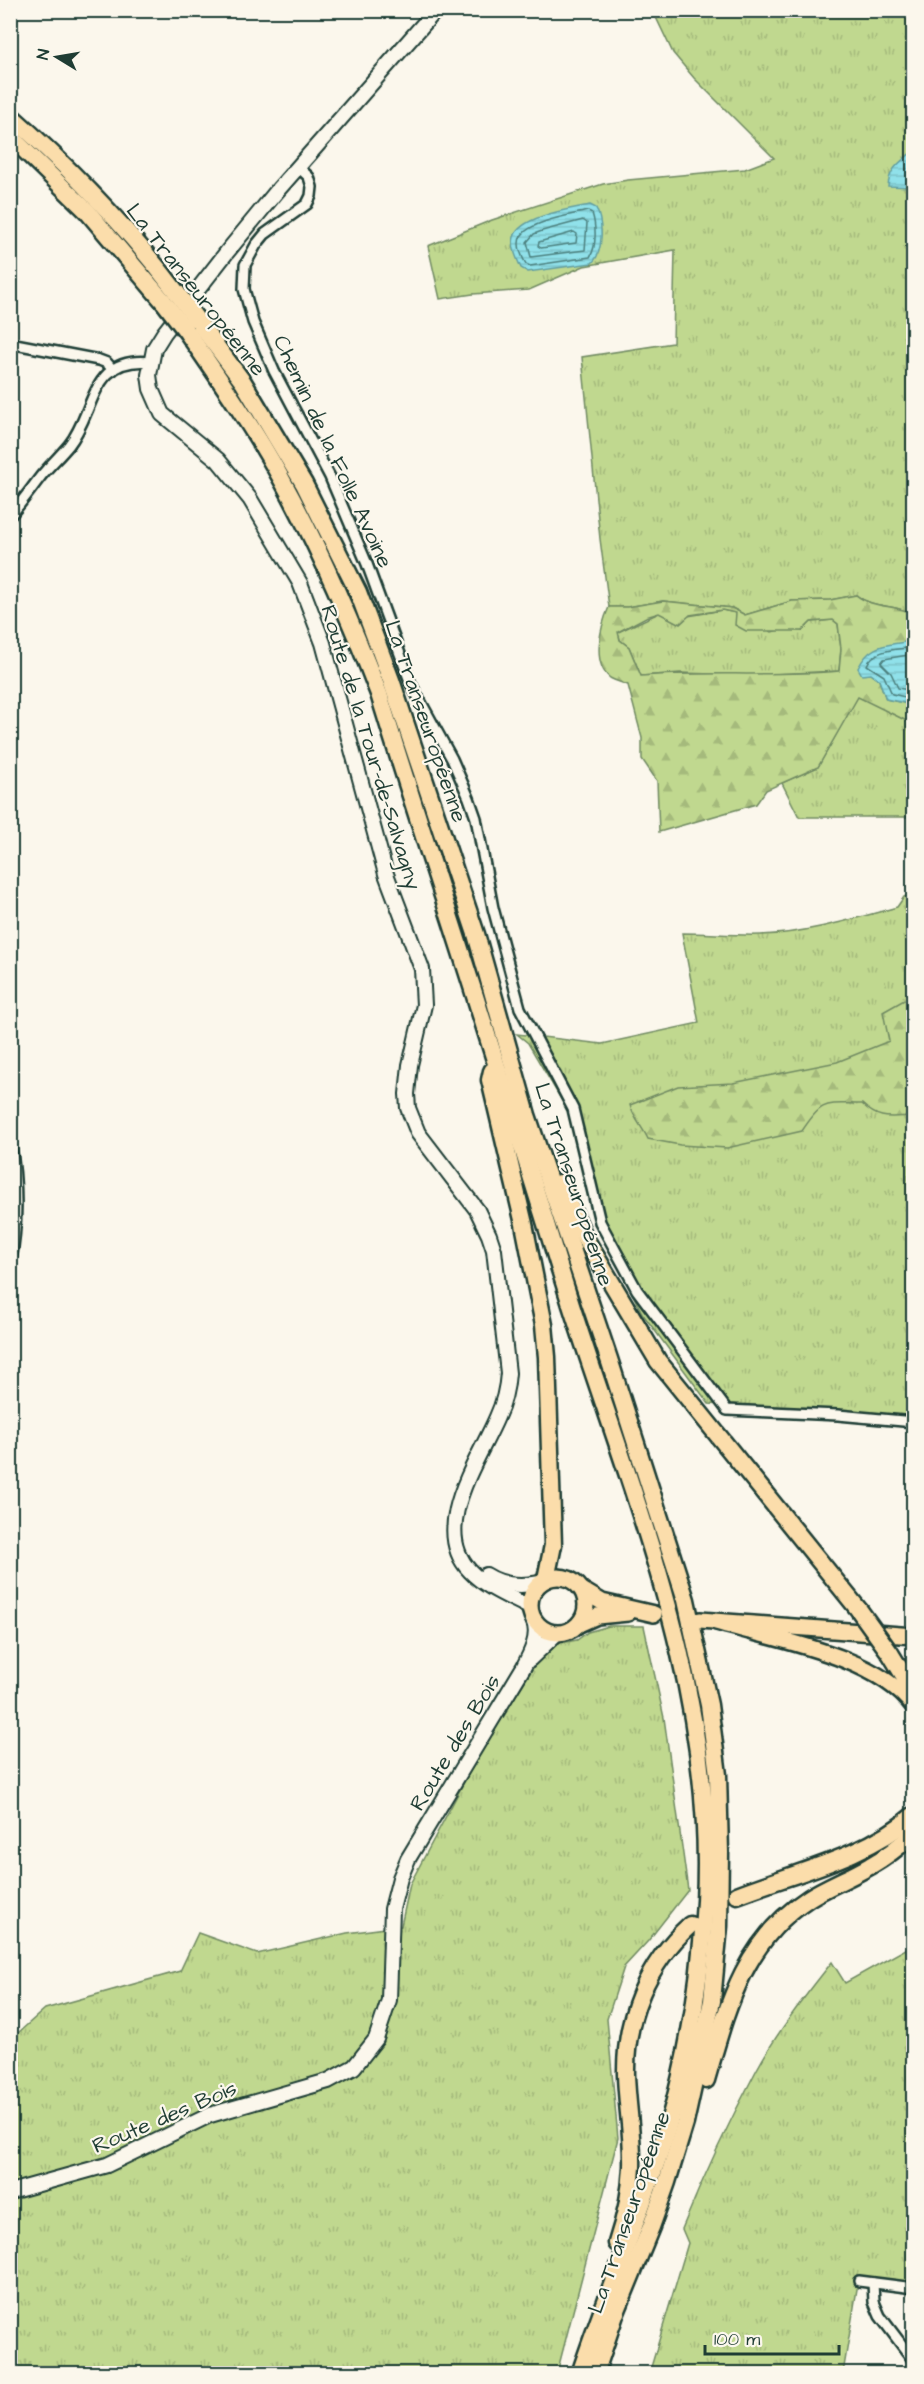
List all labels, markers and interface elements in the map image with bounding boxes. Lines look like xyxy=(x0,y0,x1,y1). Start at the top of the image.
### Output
north arrow xyxy=(27,27,87,87)
text: N xyxy=(32,47,55,61)
street label: La Transeuropéenne xyxy=(118,197,273,383)
street label: Chemin de la Folle Avoine xyxy=(265,330,400,573)
street label: Route de la Tour-de-Salvagny xyxy=(311,601,429,894)
street label: La Transeuropéenne xyxy=(376,616,475,827)
street label: La Transeuropéenne xyxy=(526,1079,621,1290)
street label: Route des Bois xyxy=(402,1669,508,1817)
street label: Route des Bois xyxy=(88,2073,242,2162)
street label: La Transeuropéenne xyxy=(580,2107,679,2318)
scale bar xyxy=(705,2318,838,2356)
text: 100 m xyxy=(714,2327,760,2352)

